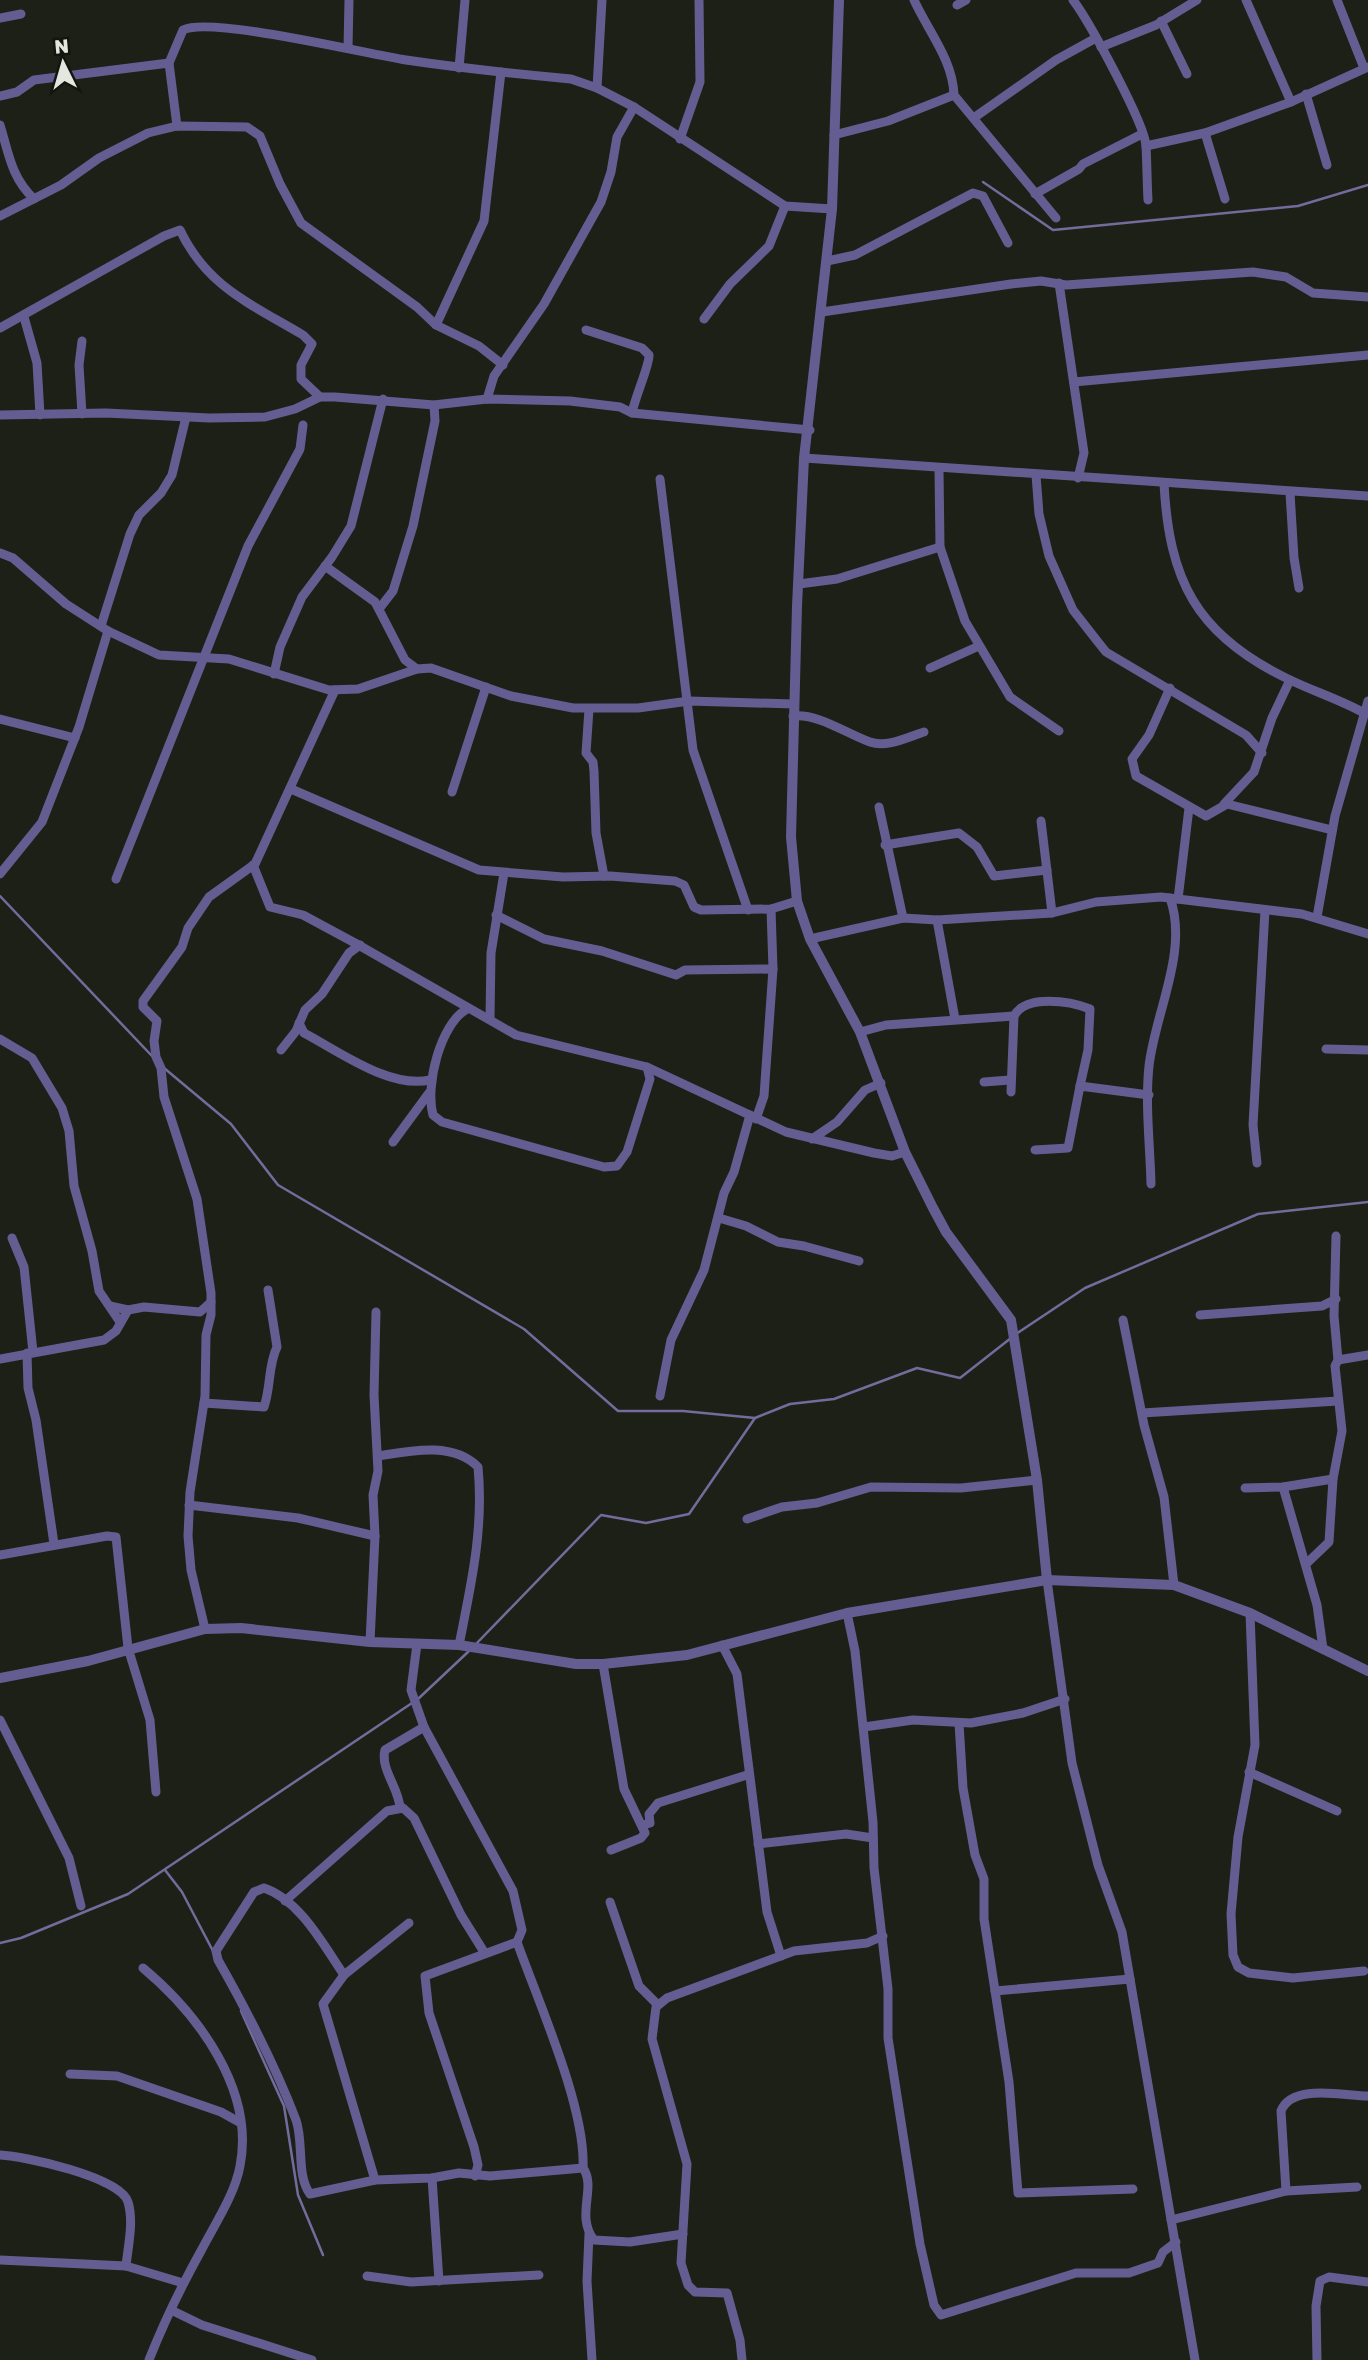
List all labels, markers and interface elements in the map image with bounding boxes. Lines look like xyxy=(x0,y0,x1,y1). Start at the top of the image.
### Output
north arrow xyxy=(28,28,98,98)
text: N xyxy=(53,33,70,58)

